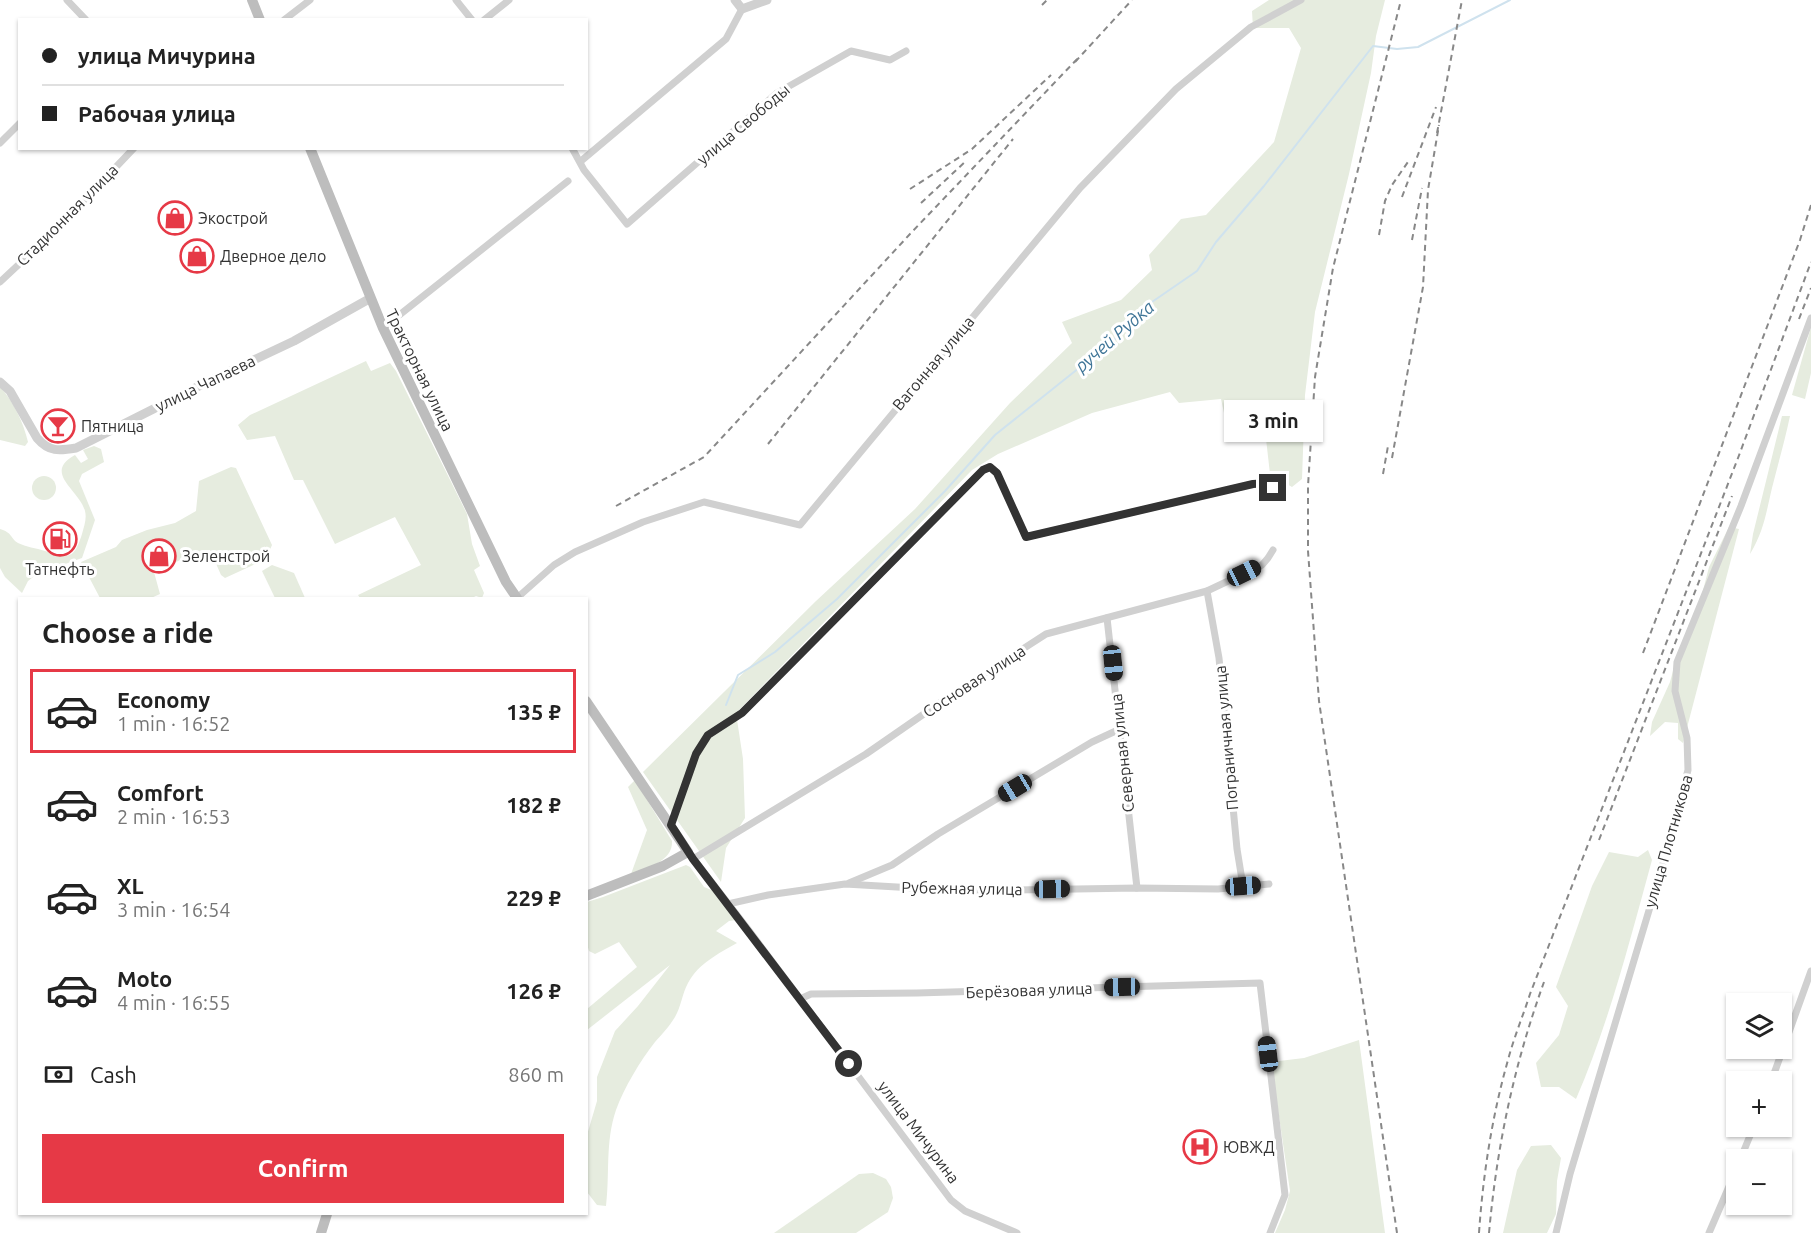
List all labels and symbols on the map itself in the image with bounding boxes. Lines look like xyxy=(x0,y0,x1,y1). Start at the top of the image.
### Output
street label: улица Свободы xyxy=(693,80,793,168)
street label: Стадионная улица xyxy=(13,161,121,269)
shop icon: Экострой xyxy=(157,200,193,236)
place label: Экострой xyxy=(198,209,268,227)
shop icon: Дверное дело xyxy=(179,238,215,274)
place label: Дверное дело xyxy=(220,247,326,265)
water label: ручей Рудка xyxy=(1070,296,1158,376)
street label: Тракторная улица xyxy=(383,306,457,434)
street label: Вагонная улица xyxy=(888,312,978,414)
street label: улица Чапаева xyxy=(152,351,258,415)
callout: 3 min xyxy=(1224,401,1322,443)
bar icon: Пятница xyxy=(40,408,76,444)
place label: Пятница xyxy=(81,417,144,435)
route end xyxy=(1259,474,1286,501)
fuel station icon: Татнефть xyxy=(42,521,78,557)
shop icon: Зеленстрой xyxy=(141,538,177,574)
place label: Зеленстрой xyxy=(182,547,270,565)
car xyxy=(1224,557,1264,589)
place label: Татнефть xyxy=(25,560,95,578)
street label: Сосновая улица xyxy=(919,641,1029,721)
car xyxy=(1102,644,1124,682)
street label: Пограничная улица xyxy=(1211,665,1241,811)
street label: Северная улица xyxy=(1107,693,1137,813)
car xyxy=(995,771,1035,805)
street label: улица Плотникова xyxy=(1640,772,1696,910)
car xyxy=(1224,876,1262,896)
street label: Рубежная улица xyxy=(901,878,1023,898)
car xyxy=(1034,880,1070,898)
car xyxy=(1104,978,1140,996)
street label: Берёзовая улица xyxy=(965,979,1093,1001)
car xyxy=(1257,1035,1279,1073)
route start xyxy=(835,1050,862,1077)
street label: улица Мичурина xyxy=(875,1077,963,1187)
hospital icon: ЮВЖД xyxy=(1182,1129,1218,1165)
place label: ЮВЖД xyxy=(1223,1138,1275,1156)

